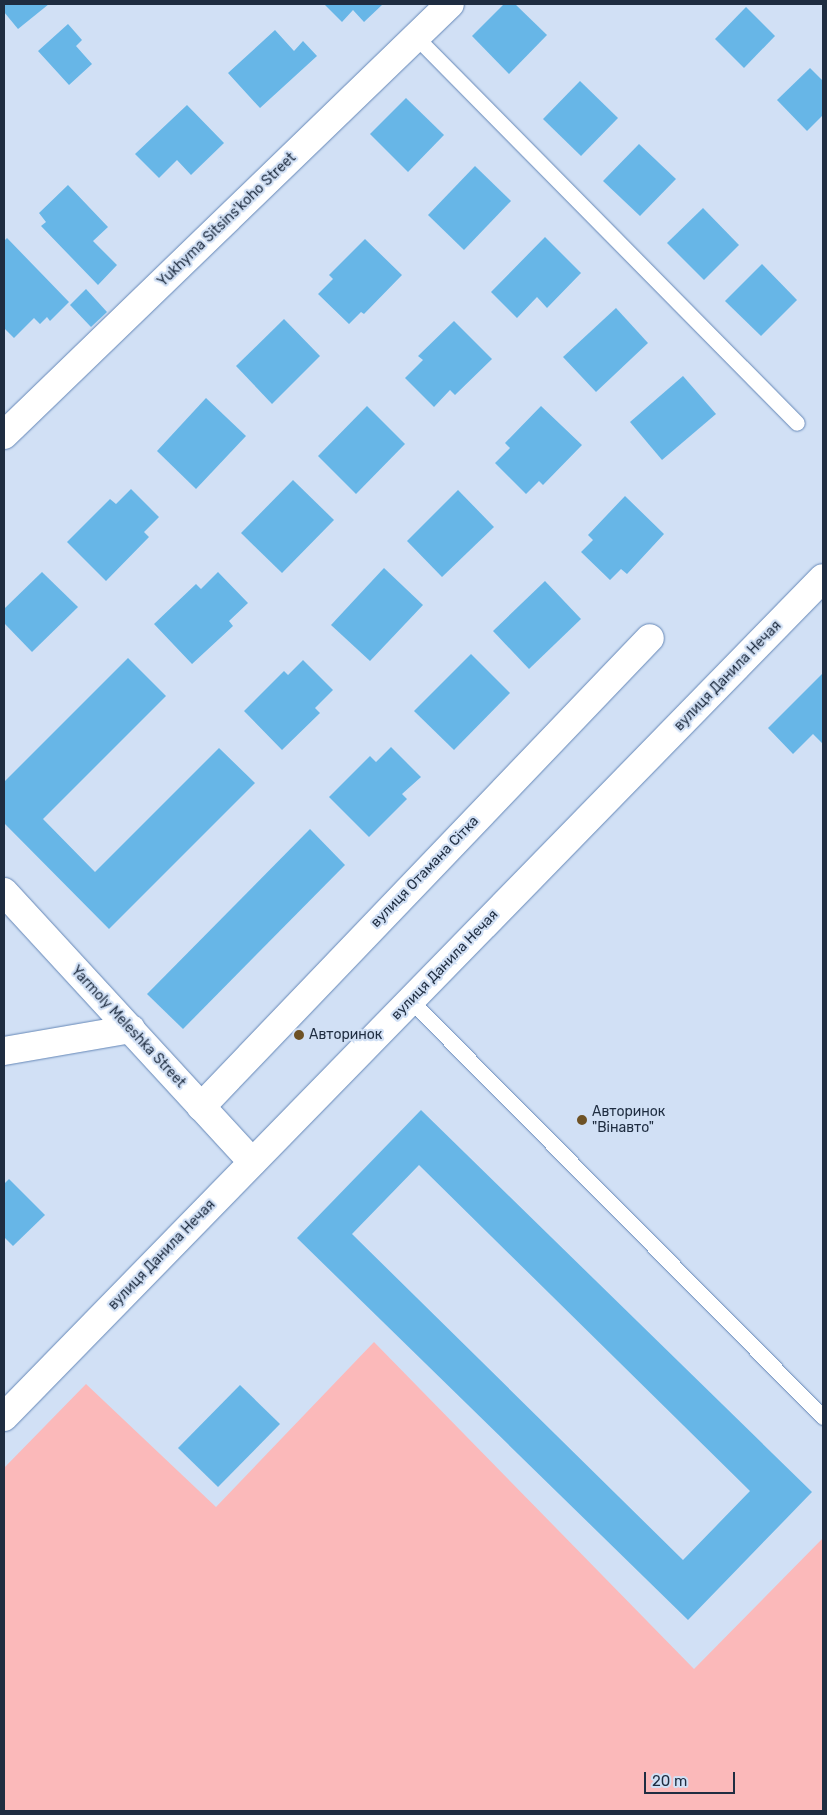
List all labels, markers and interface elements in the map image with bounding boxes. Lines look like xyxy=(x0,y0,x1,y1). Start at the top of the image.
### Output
street label: Yukhyma Sitsins'koho Street xyxy=(155,150,299,290)
street label: вулиця Данила Нечая xyxy=(671,618,785,734)
street label: вулиця Отамана Сітка xyxy=(368,813,482,931)
street label: вулиця Данила Нечая xyxy=(388,907,502,1023)
street label: Yarmoly Meleshka Street xyxy=(67,963,189,1091)
place label: Авторинок xyxy=(309,1027,382,1043)
marker: Авторинок xyxy=(293,1029,305,1041)
place label: Авторинок "Вінавто" xyxy=(592,1104,665,1136)
marker: Авторинок "Вінавто" xyxy=(576,1114,588,1126)
street label: вулиця Данила Нечая xyxy=(105,1197,219,1313)
scale bar xyxy=(647,1762,738,1794)
text: 20 m xyxy=(652,1772,687,1790)

